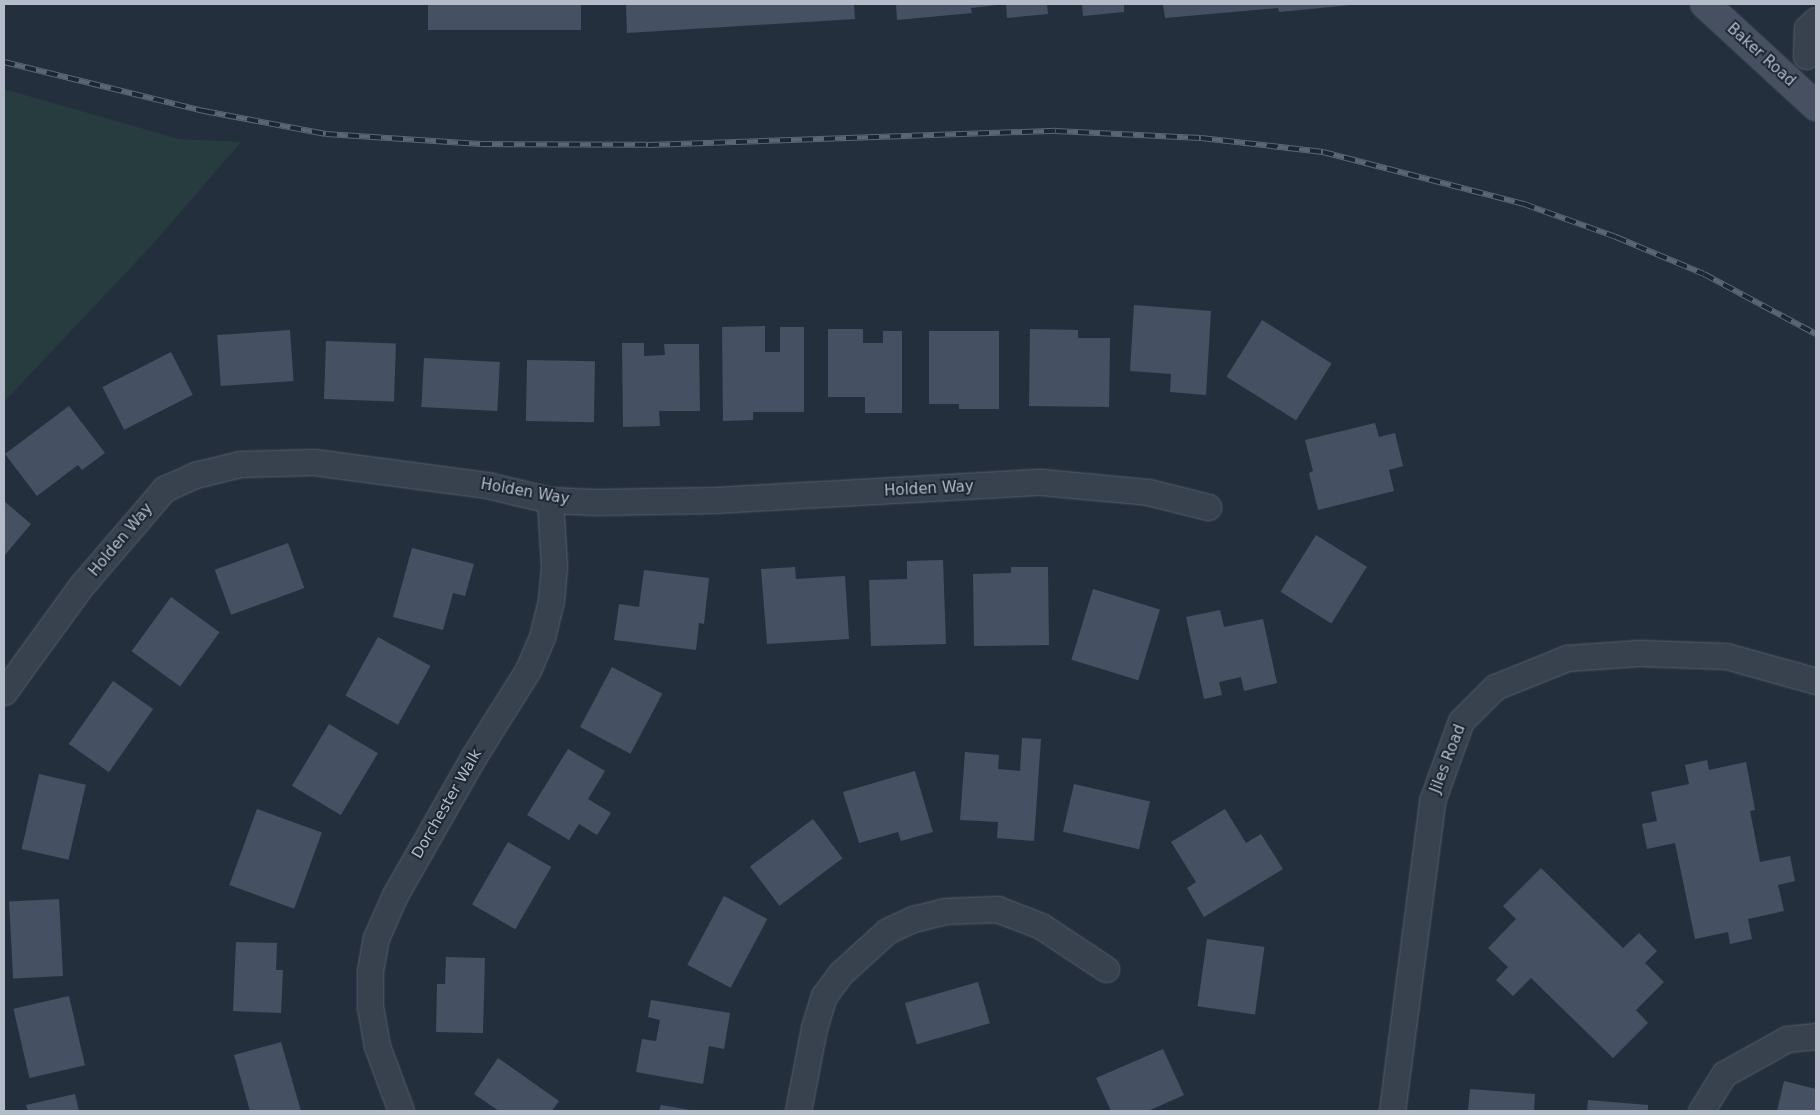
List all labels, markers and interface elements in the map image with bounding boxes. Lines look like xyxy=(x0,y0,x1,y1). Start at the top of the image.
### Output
street label: Baker Road xyxy=(1723,20,1799,90)
street label: Holden Way xyxy=(479,475,571,509)
street label: Holden Way xyxy=(884,478,974,500)
street label: Holden Way xyxy=(85,500,157,580)
street label: Jiles Road xyxy=(1427,722,1469,796)
street label: Dorchester Walk xyxy=(408,746,486,862)

